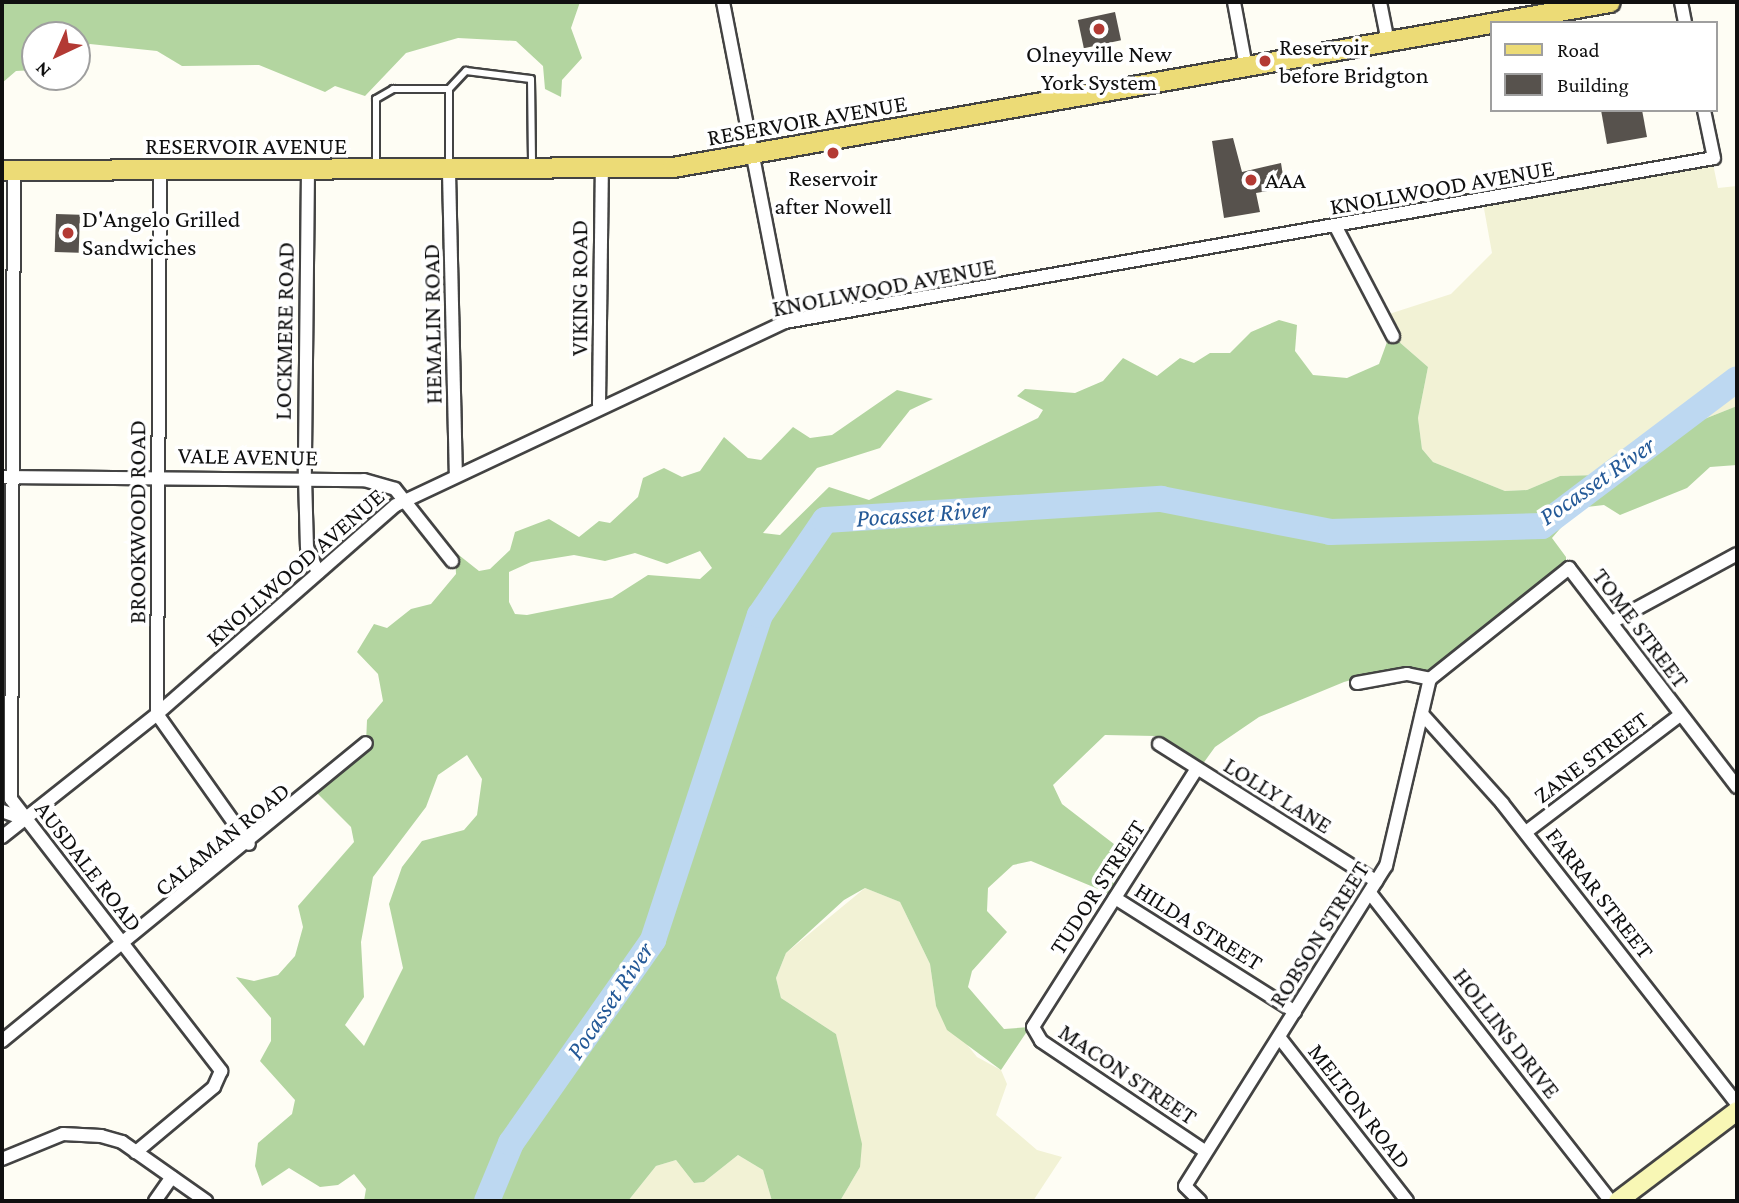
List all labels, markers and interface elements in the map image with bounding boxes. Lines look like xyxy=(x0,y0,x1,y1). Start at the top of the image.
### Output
north arrow xyxy=(21,21,91,91)
marker: Olneyville New York System xyxy=(1091,21,1107,37)
legend xyxy=(1490,21,1718,112)
place label: Reservoir before Bridgton xyxy=(1279,33,1429,89)
text: Road xyxy=(1557,38,1600,62)
place label: Olneyville New York System xyxy=(1026,40,1172,96)
marker: Reservoir before Bridgton xyxy=(1257,53,1273,69)
text: N xyxy=(31,58,54,82)
text: Building xyxy=(1557,73,1629,97)
street label: RESERVOIR AVENUE xyxy=(705,88,909,152)
street label: RESERVOIR AVENUE xyxy=(145,132,347,160)
marker: Reservoir after Nowell xyxy=(825,145,841,161)
street label: KNOLLWOOD AVENUE xyxy=(1328,153,1556,221)
place label: Reservoir after Nowell xyxy=(774,164,892,220)
place label: AAA xyxy=(1265,166,1306,194)
marker: AAA xyxy=(1243,172,1259,188)
place label: D'Angelo Grilled Sandwiches xyxy=(82,205,240,261)
street label: VIKING ROAD xyxy=(565,220,593,356)
marker: D'Angelo Grilled Sandwiches xyxy=(60,225,76,241)
street label: LOCKMERE ROAD xyxy=(268,242,300,420)
street label: HEMALIN ROAD xyxy=(416,243,448,405)
street label: KNOLLWOOD AVENUE xyxy=(770,251,998,323)
street label: BROOKWOOD ROAD xyxy=(123,420,151,624)
water label: Pocasset River xyxy=(1533,430,1661,532)
street label: VALE AVENUE xyxy=(178,440,318,472)
street label: KNOLLWOOD AVENUE xyxy=(200,482,390,652)
water label: Pocasset River xyxy=(855,494,991,534)
street label: TOME STREET xyxy=(1586,562,1696,694)
street label: ZANE STREET xyxy=(1528,705,1654,809)
street label: LOLLY LANE xyxy=(1219,750,1337,840)
street label: CALAMAN ROAD xyxy=(149,776,295,902)
street label: AUSDALE ROAD xyxy=(29,795,149,937)
street label: TUDOR STREET xyxy=(1043,814,1151,960)
street label: FARRAR STREET xyxy=(1540,822,1660,964)
street label: ROBSON STREET xyxy=(1263,856,1375,1012)
street label: HILDA STREET xyxy=(1130,875,1268,977)
water label: Pocasset River xyxy=(559,937,661,1065)
street label: HOLLINS DRIVE xyxy=(1447,962,1567,1104)
street label: MACON STREET xyxy=(1053,1017,1203,1131)
street label: MELTON ROAD xyxy=(1302,1038,1418,1174)

